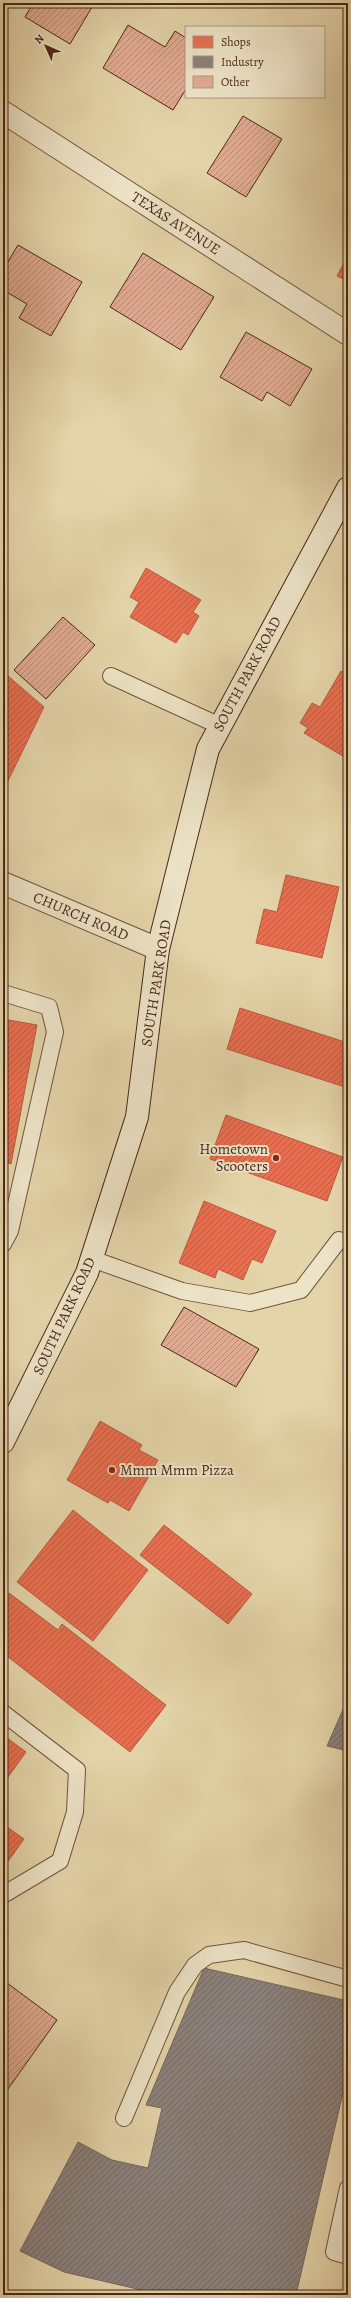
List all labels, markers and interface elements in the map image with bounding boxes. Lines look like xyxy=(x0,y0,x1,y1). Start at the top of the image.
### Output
north arrow xyxy=(26,26,66,66)
legend xyxy=(185,26,325,98)
text: N xyxy=(31,31,47,47)
text: Shops xyxy=(221,34,251,50)
text: Industry xyxy=(221,54,264,70)
text: Other xyxy=(221,74,250,90)
street label: TEXAS AVENUE xyxy=(128,187,224,259)
street label: SOUTH PARK ROAD xyxy=(208,613,286,735)
street label: CHURCH ROAD xyxy=(30,887,132,945)
street label: SOUTH PARK ROAD xyxy=(136,918,176,1048)
place label: Hometown Scooters xyxy=(199,1139,268,1176)
marker: Hometown Scooters xyxy=(271,1153,281,1163)
street label: SOUTH PARK ROAD xyxy=(28,1254,100,1378)
place label: Mmm Mmm Pizza xyxy=(120,1460,234,1480)
marker: Mmm Mmm Pizza xyxy=(107,1465,117,1475)

